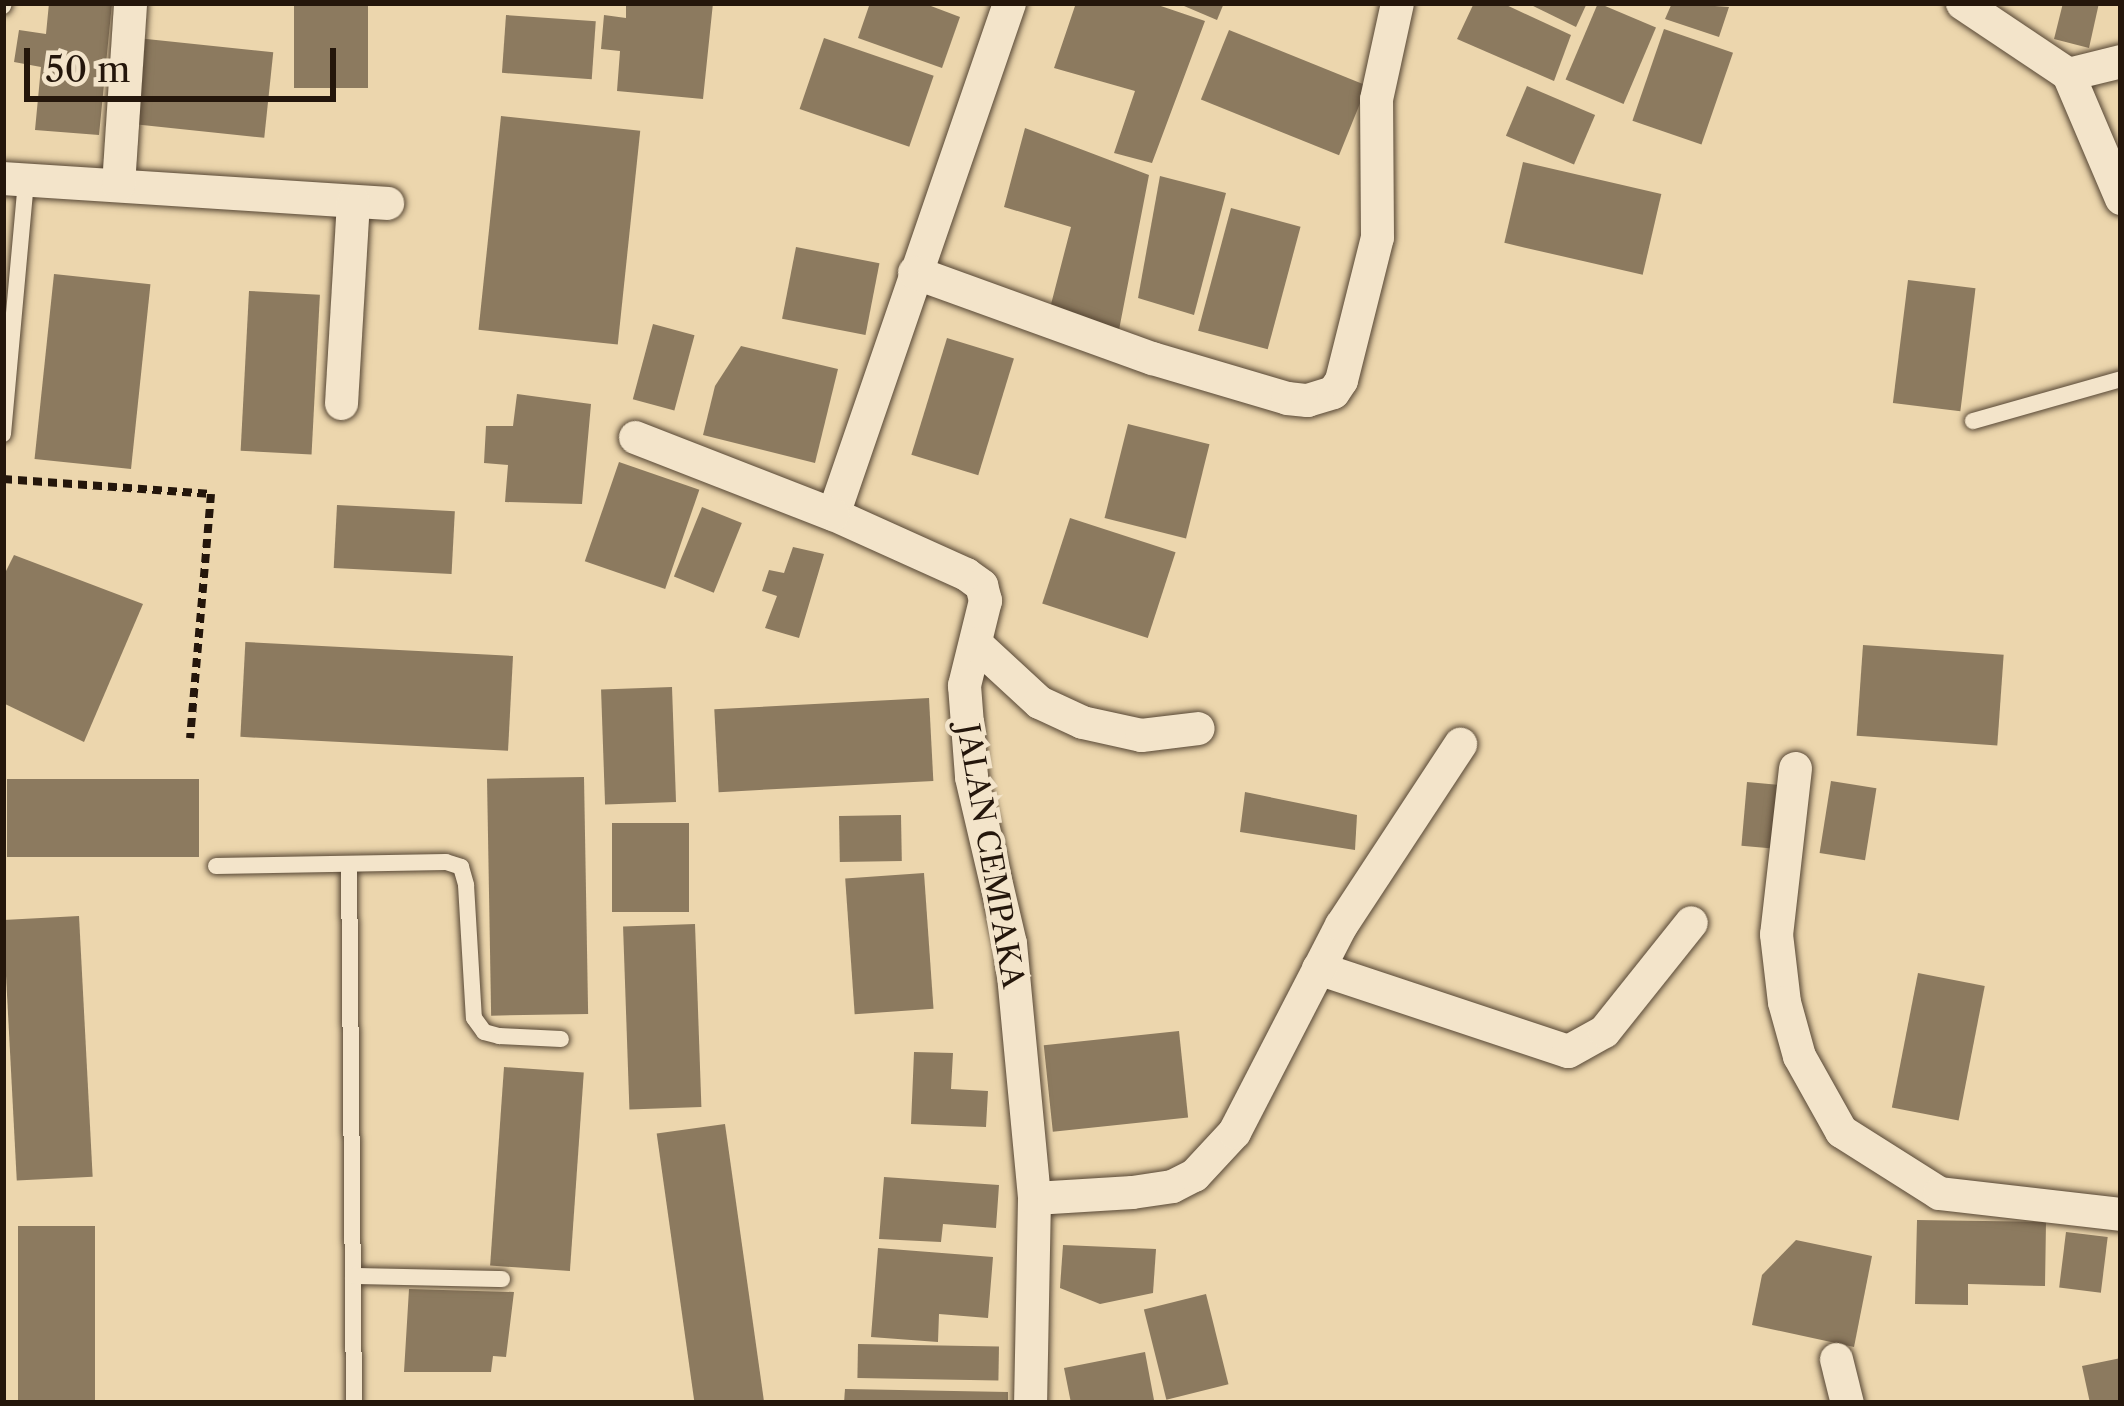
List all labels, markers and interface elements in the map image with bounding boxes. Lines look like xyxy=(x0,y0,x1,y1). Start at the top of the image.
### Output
scale bar xyxy=(30,24,342,98)
text: 50 m xyxy=(45,47,130,91)
street label: JALAN CEMPAKA xyxy=(949,721,1031,991)

